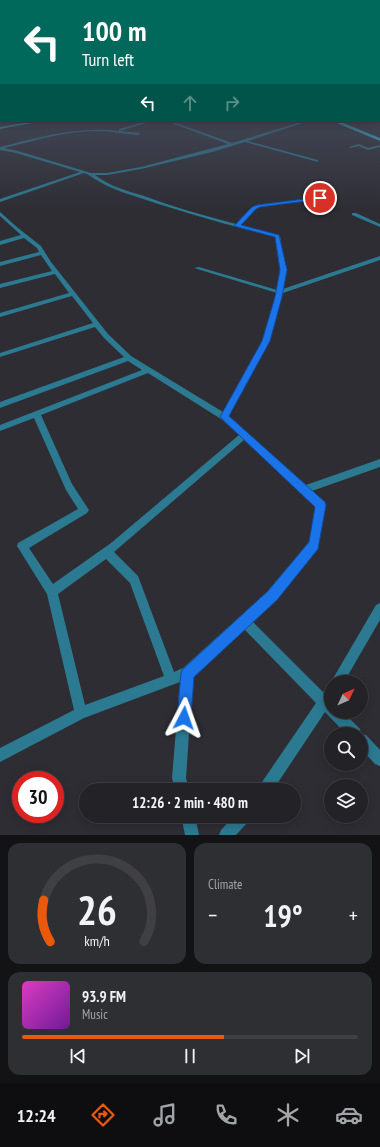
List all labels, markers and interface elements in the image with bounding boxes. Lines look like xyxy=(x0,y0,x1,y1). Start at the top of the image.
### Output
text: 100 m xyxy=(82,12,146,49)
icon: left xyxy=(16,16,68,68)
text: Turn left xyxy=(82,48,134,71)
icon: left xyxy=(137,92,159,114)
icon: ahead xyxy=(179,92,201,114)
icon: right xyxy=(221,92,243,114)
pin xyxy=(303,181,337,215)
icon: arrive xyxy=(309,187,331,209)
north arrow xyxy=(324,675,368,719)
map controls xyxy=(324,675,368,823)
position arrow xyxy=(163,697,205,739)
button: search xyxy=(324,727,368,771)
speed limit sign: 30 xyxy=(12,771,64,823)
button: layers xyxy=(324,779,368,823)
text: 12:26 · 2 min · 480 m xyxy=(132,793,248,812)
text: Climate xyxy=(208,876,242,893)
text: 26 xyxy=(77,882,117,935)
text: 19° xyxy=(263,896,303,935)
text: − xyxy=(208,901,217,929)
text: + xyxy=(349,901,358,929)
text: km/h xyxy=(84,930,110,949)
text: 93.9 FM xyxy=(82,987,126,1006)
text: Music xyxy=(82,1006,108,1023)
icon: previous xyxy=(67,1045,89,1067)
icon: pause xyxy=(179,1045,201,1067)
icon: next xyxy=(291,1045,313,1067)
icon: directions xyxy=(89,1101,117,1129)
icon: music xyxy=(151,1101,179,1129)
icon: phone xyxy=(212,1101,240,1129)
icon: climate xyxy=(274,1101,302,1129)
icon: car xyxy=(335,1101,363,1129)
text: 12:24 xyxy=(17,1104,56,1127)

